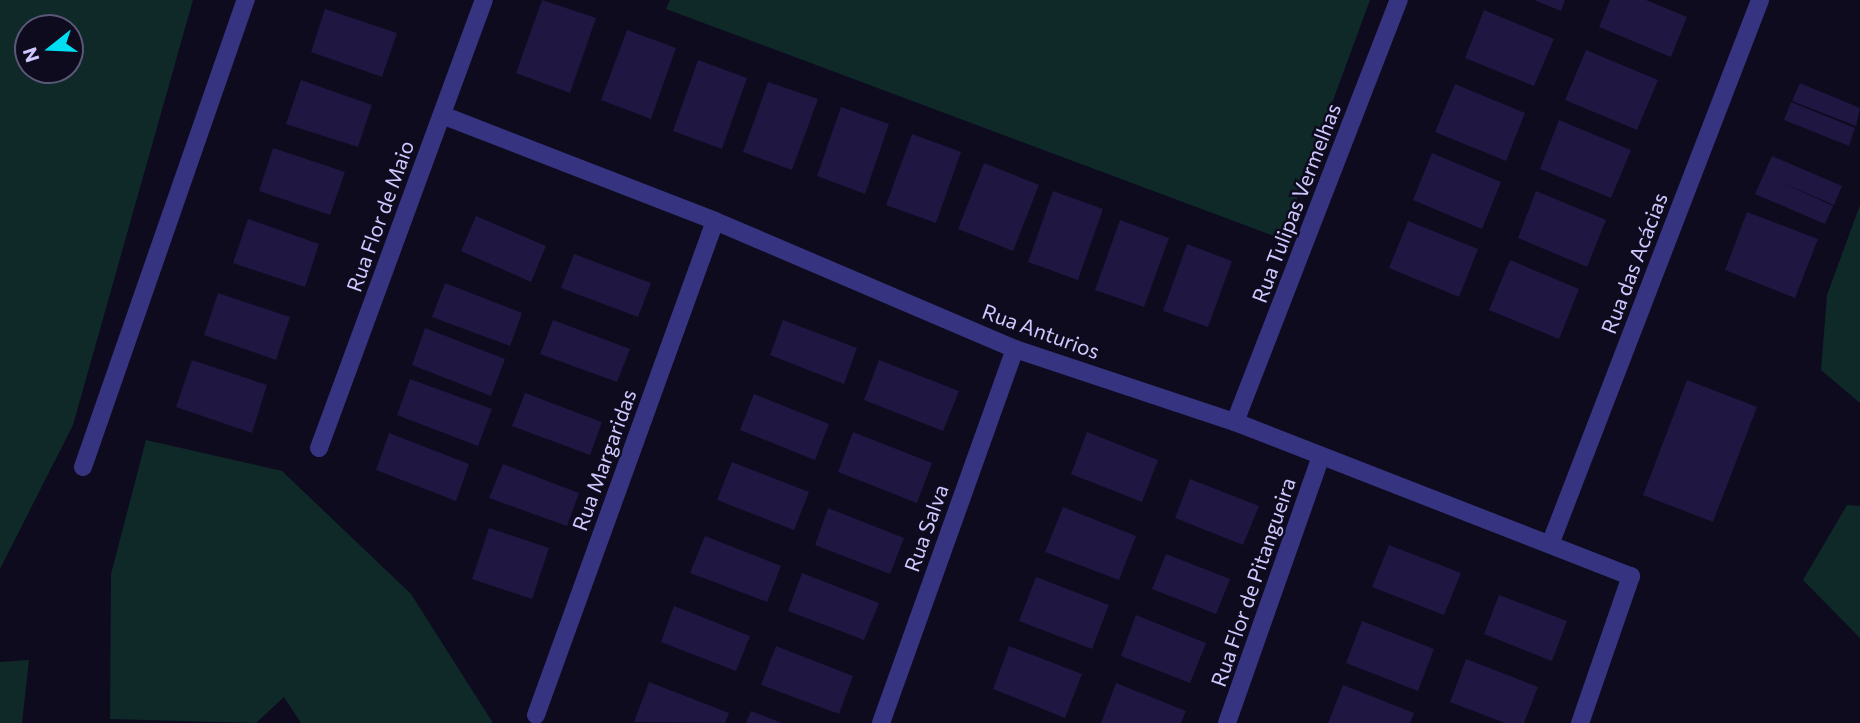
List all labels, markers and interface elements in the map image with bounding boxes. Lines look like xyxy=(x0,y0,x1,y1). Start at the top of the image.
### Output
north arrow xyxy=(14,14,84,84)
text: N xyxy=(17,45,44,65)
street label: Rua Tulipas Vermelhas xyxy=(1246,100,1346,306)
street label: Rua Flor de Maio xyxy=(341,137,419,295)
street label: Rua das Acácias xyxy=(1596,189,1672,337)
street label: Rua Anturios xyxy=(979,298,1103,364)
street label: Rua Margaridas xyxy=(567,386,641,534)
street label: Rua Flor de Pitangueira xyxy=(1205,474,1301,690)
street label: Rua Salva xyxy=(899,481,953,575)

